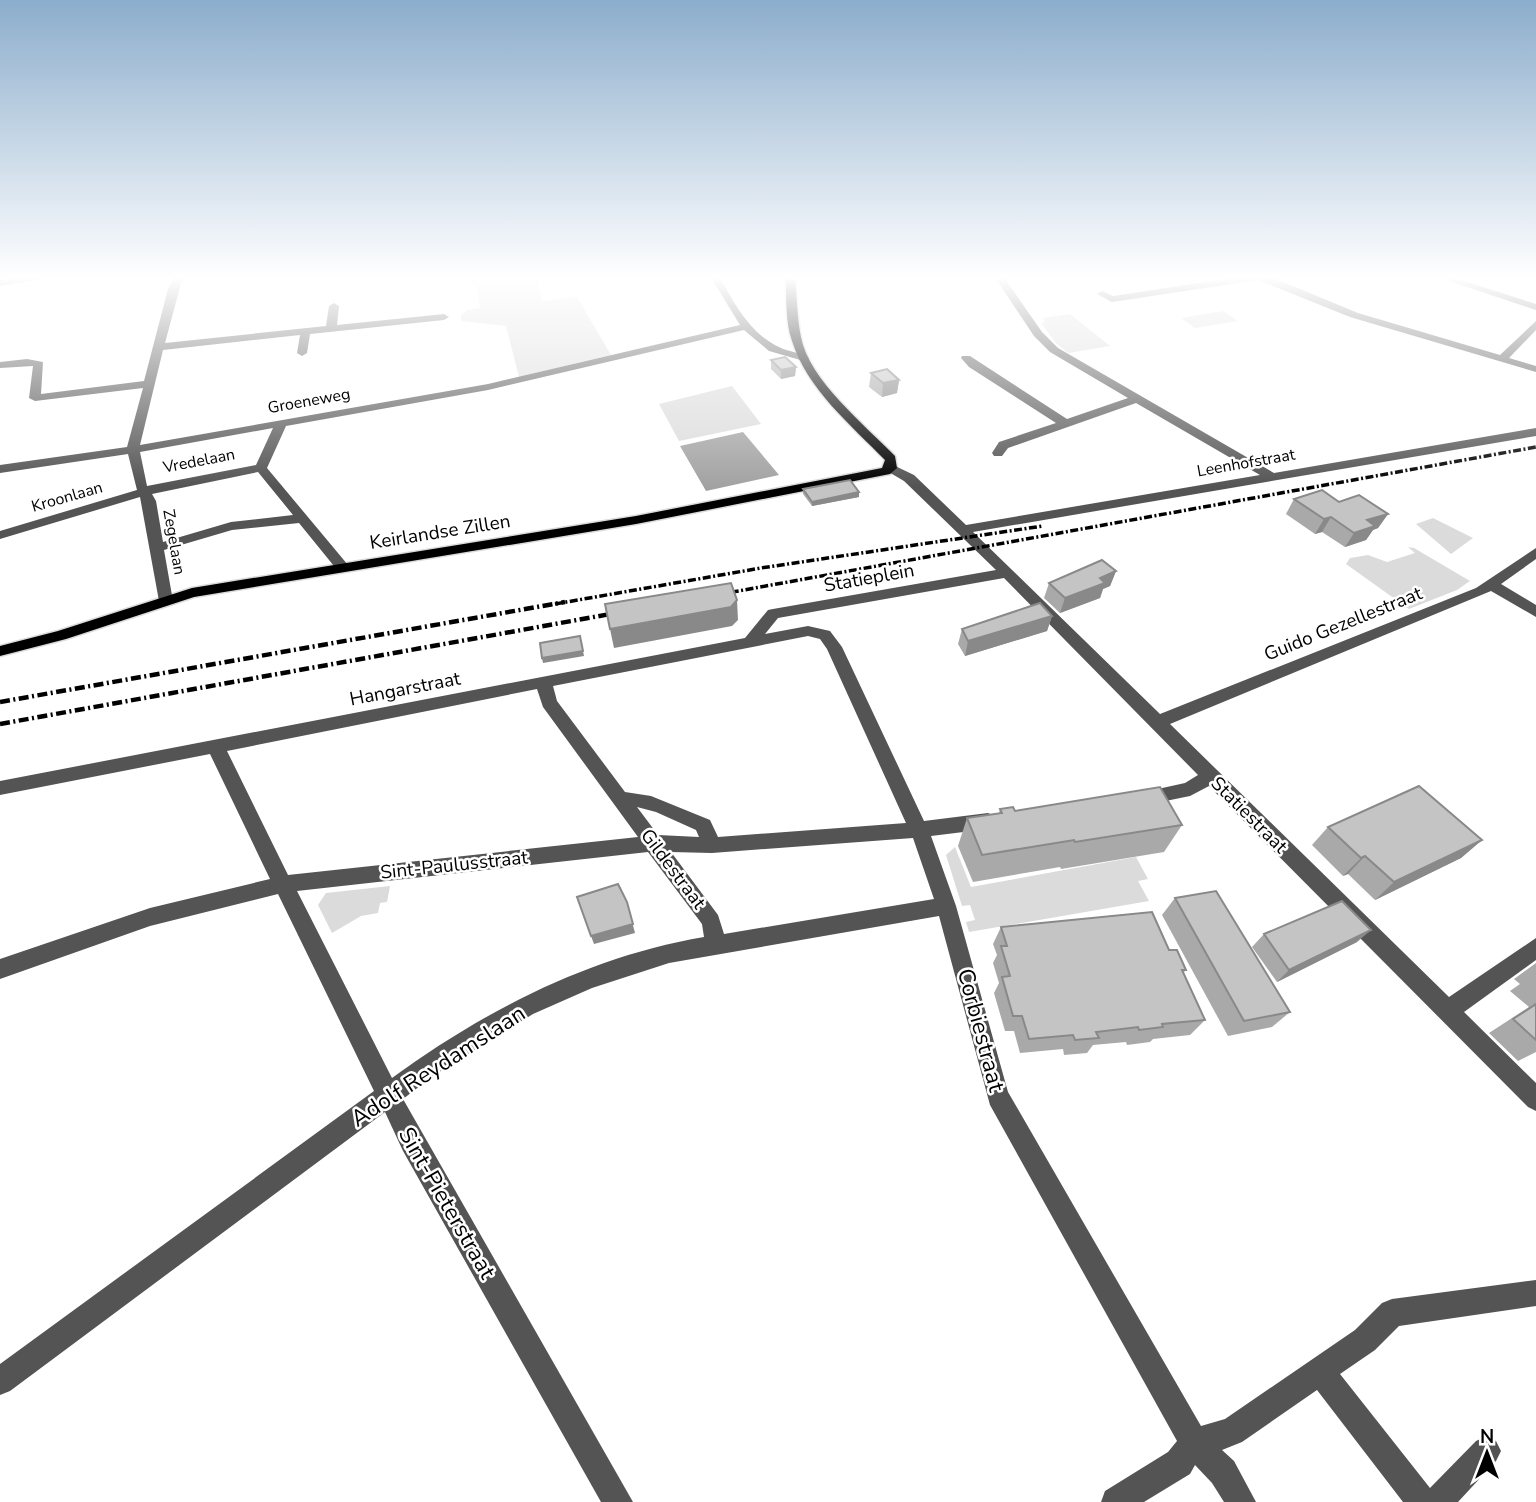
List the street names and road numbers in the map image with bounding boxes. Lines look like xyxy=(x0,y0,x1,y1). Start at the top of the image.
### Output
street label: Groeneweg xyxy=(266,383,352,419)
street label: Vredelaan xyxy=(160,443,237,479)
street label: Leenhofstraat xyxy=(1195,443,1297,482)
street label: Kroonlaan xyxy=(29,476,105,518)
street label: Zegelaan xyxy=(157,507,191,577)
street label: Keirlandse Zillen xyxy=(368,508,512,556)
street label: Statieplein xyxy=(822,557,916,599)
street label: Guido Gezellestraat xyxy=(1260,580,1426,668)
street label: Hangarstraat xyxy=(347,665,463,712)
street label: Statiestraat xyxy=(1205,771,1293,859)
street label: Gildestraat xyxy=(634,824,712,915)
street label: Sint-Paulusstraat xyxy=(379,844,529,886)
street label: Corbiestraat xyxy=(950,965,1013,1096)
street label: Adolf Reydamslaan xyxy=(345,998,531,1134)
street label: Sint-Pieterstraat xyxy=(391,1122,503,1285)

